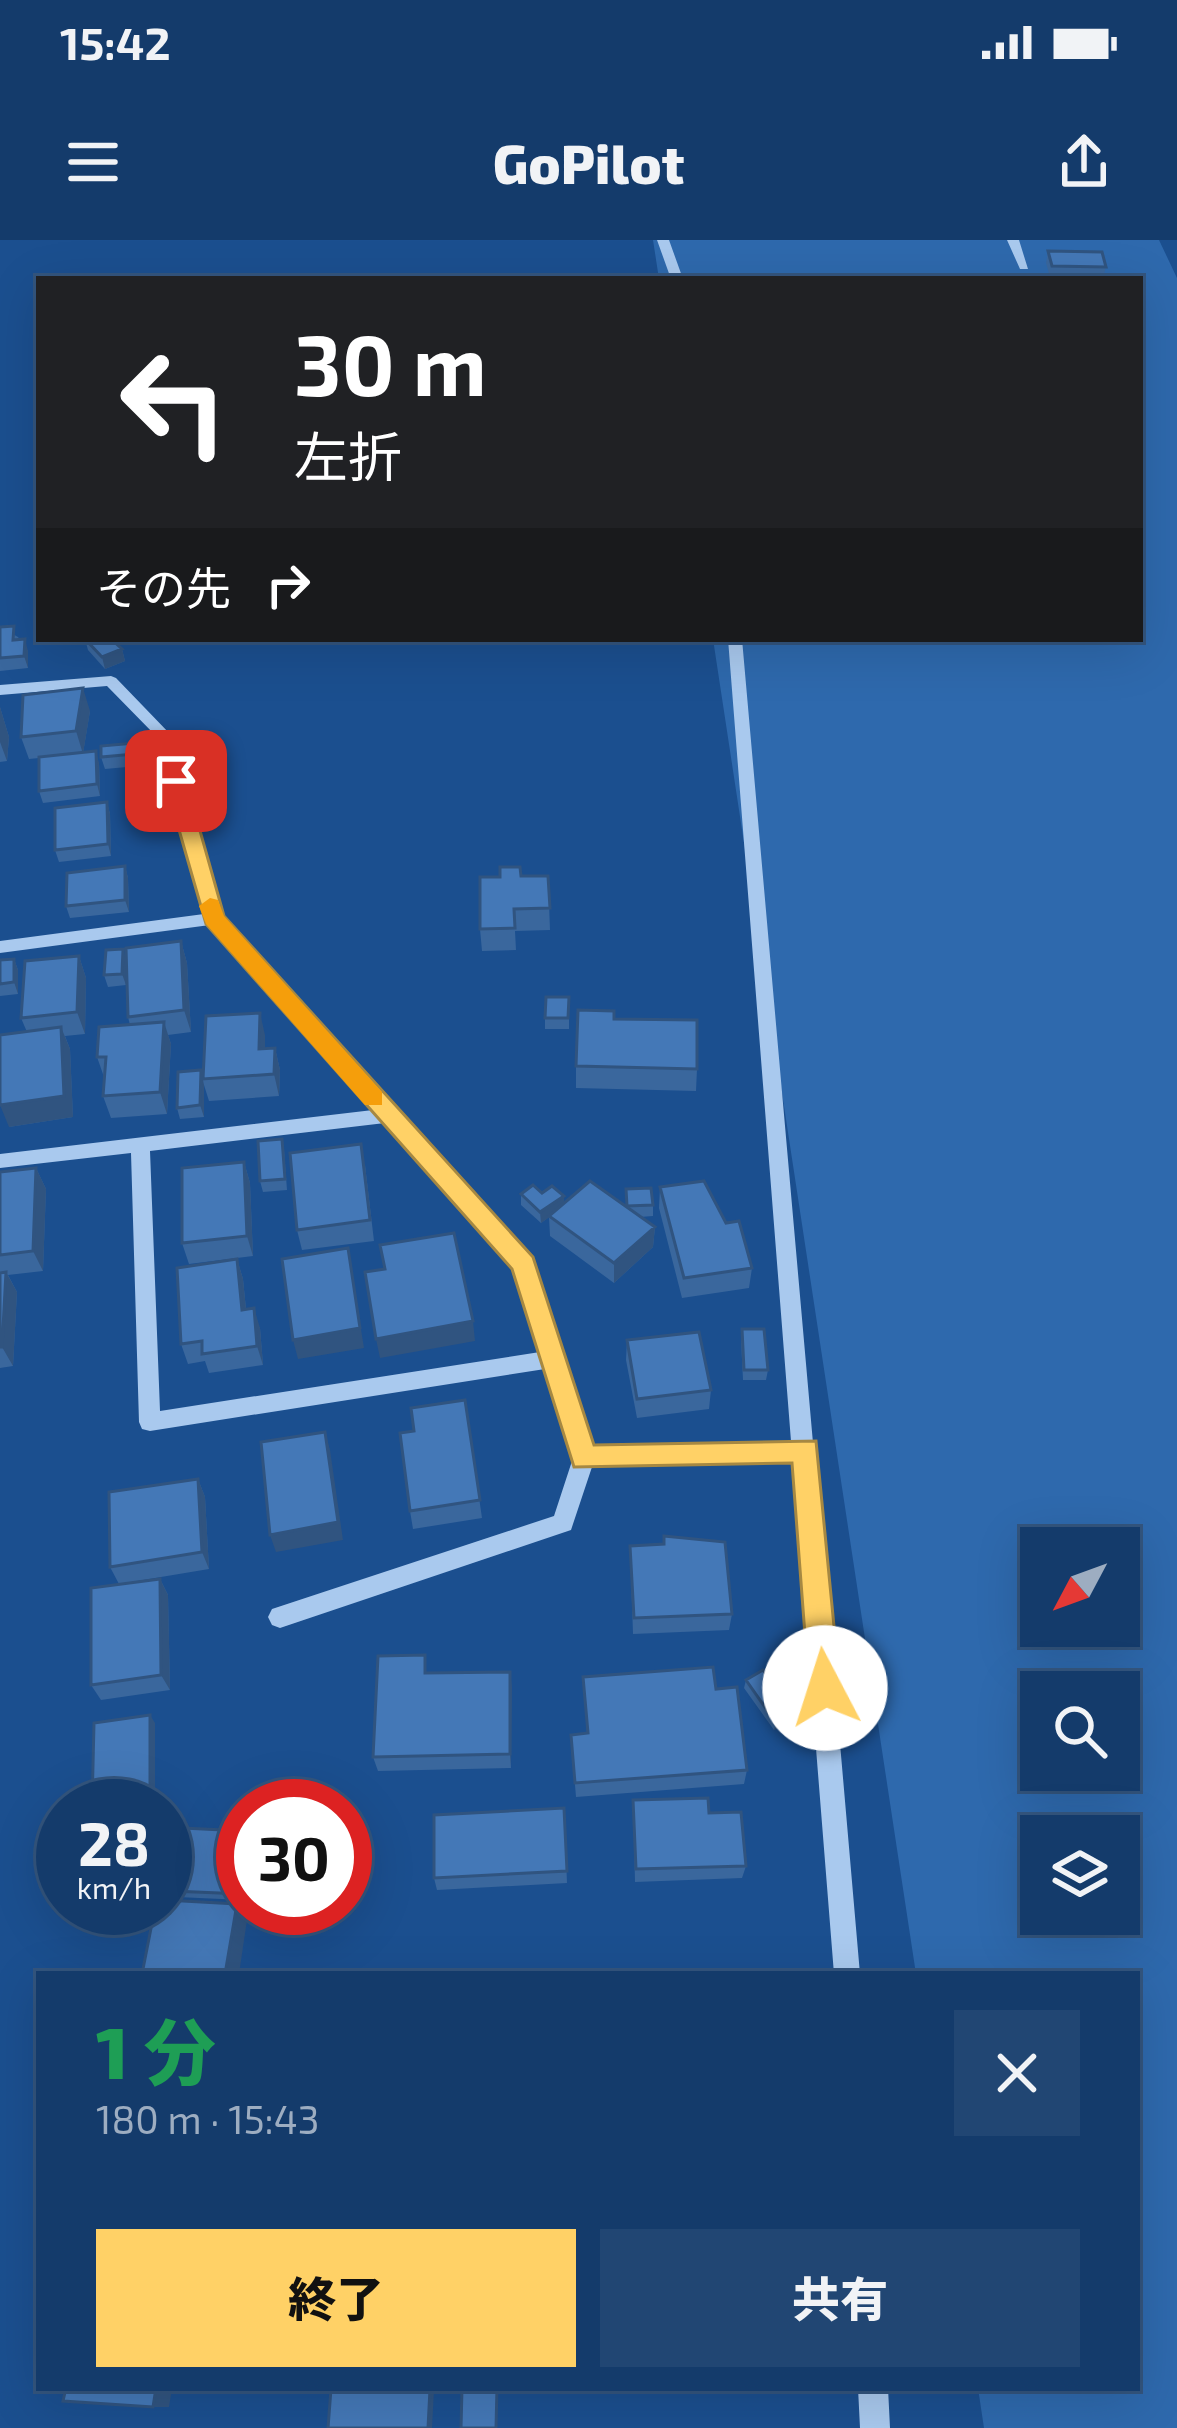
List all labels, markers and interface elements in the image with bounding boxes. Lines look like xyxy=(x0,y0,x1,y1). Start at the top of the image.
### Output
text: 15:42 xyxy=(60,15,171,69)
icon: menu xyxy=(60,129,126,195)
icon: share xyxy=(1051,129,1117,195)
text: GoPilot xyxy=(493,130,684,195)
text: 30 m xyxy=(294,312,487,413)
icon: left xyxy=(96,324,252,480)
text: 左折 xyxy=(294,423,402,488)
icon: right xyxy=(255,552,321,618)
text: その先 xyxy=(96,560,231,614)
pin xyxy=(125,730,227,832)
icon: arrive xyxy=(143,748,209,814)
north arrow xyxy=(1020,1527,1140,1647)
map controls xyxy=(1020,1527,1140,1935)
position arrow xyxy=(762,1625,888,1751)
button: search xyxy=(1020,1671,1140,1791)
speed limit sign: 30 xyxy=(216,1779,372,1935)
text: 28 xyxy=(78,1806,150,1878)
button: layers xyxy=(1020,1815,1140,1935)
text: km/h xyxy=(77,1869,151,1905)
text: 1 分 xyxy=(96,2007,216,2093)
button: close xyxy=(954,2010,1080,2136)
text: 180 m · 15:43 xyxy=(96,2095,319,2142)
button: 終了 xyxy=(96,2229,576,2367)
button: 共有 xyxy=(600,2229,1080,2367)

